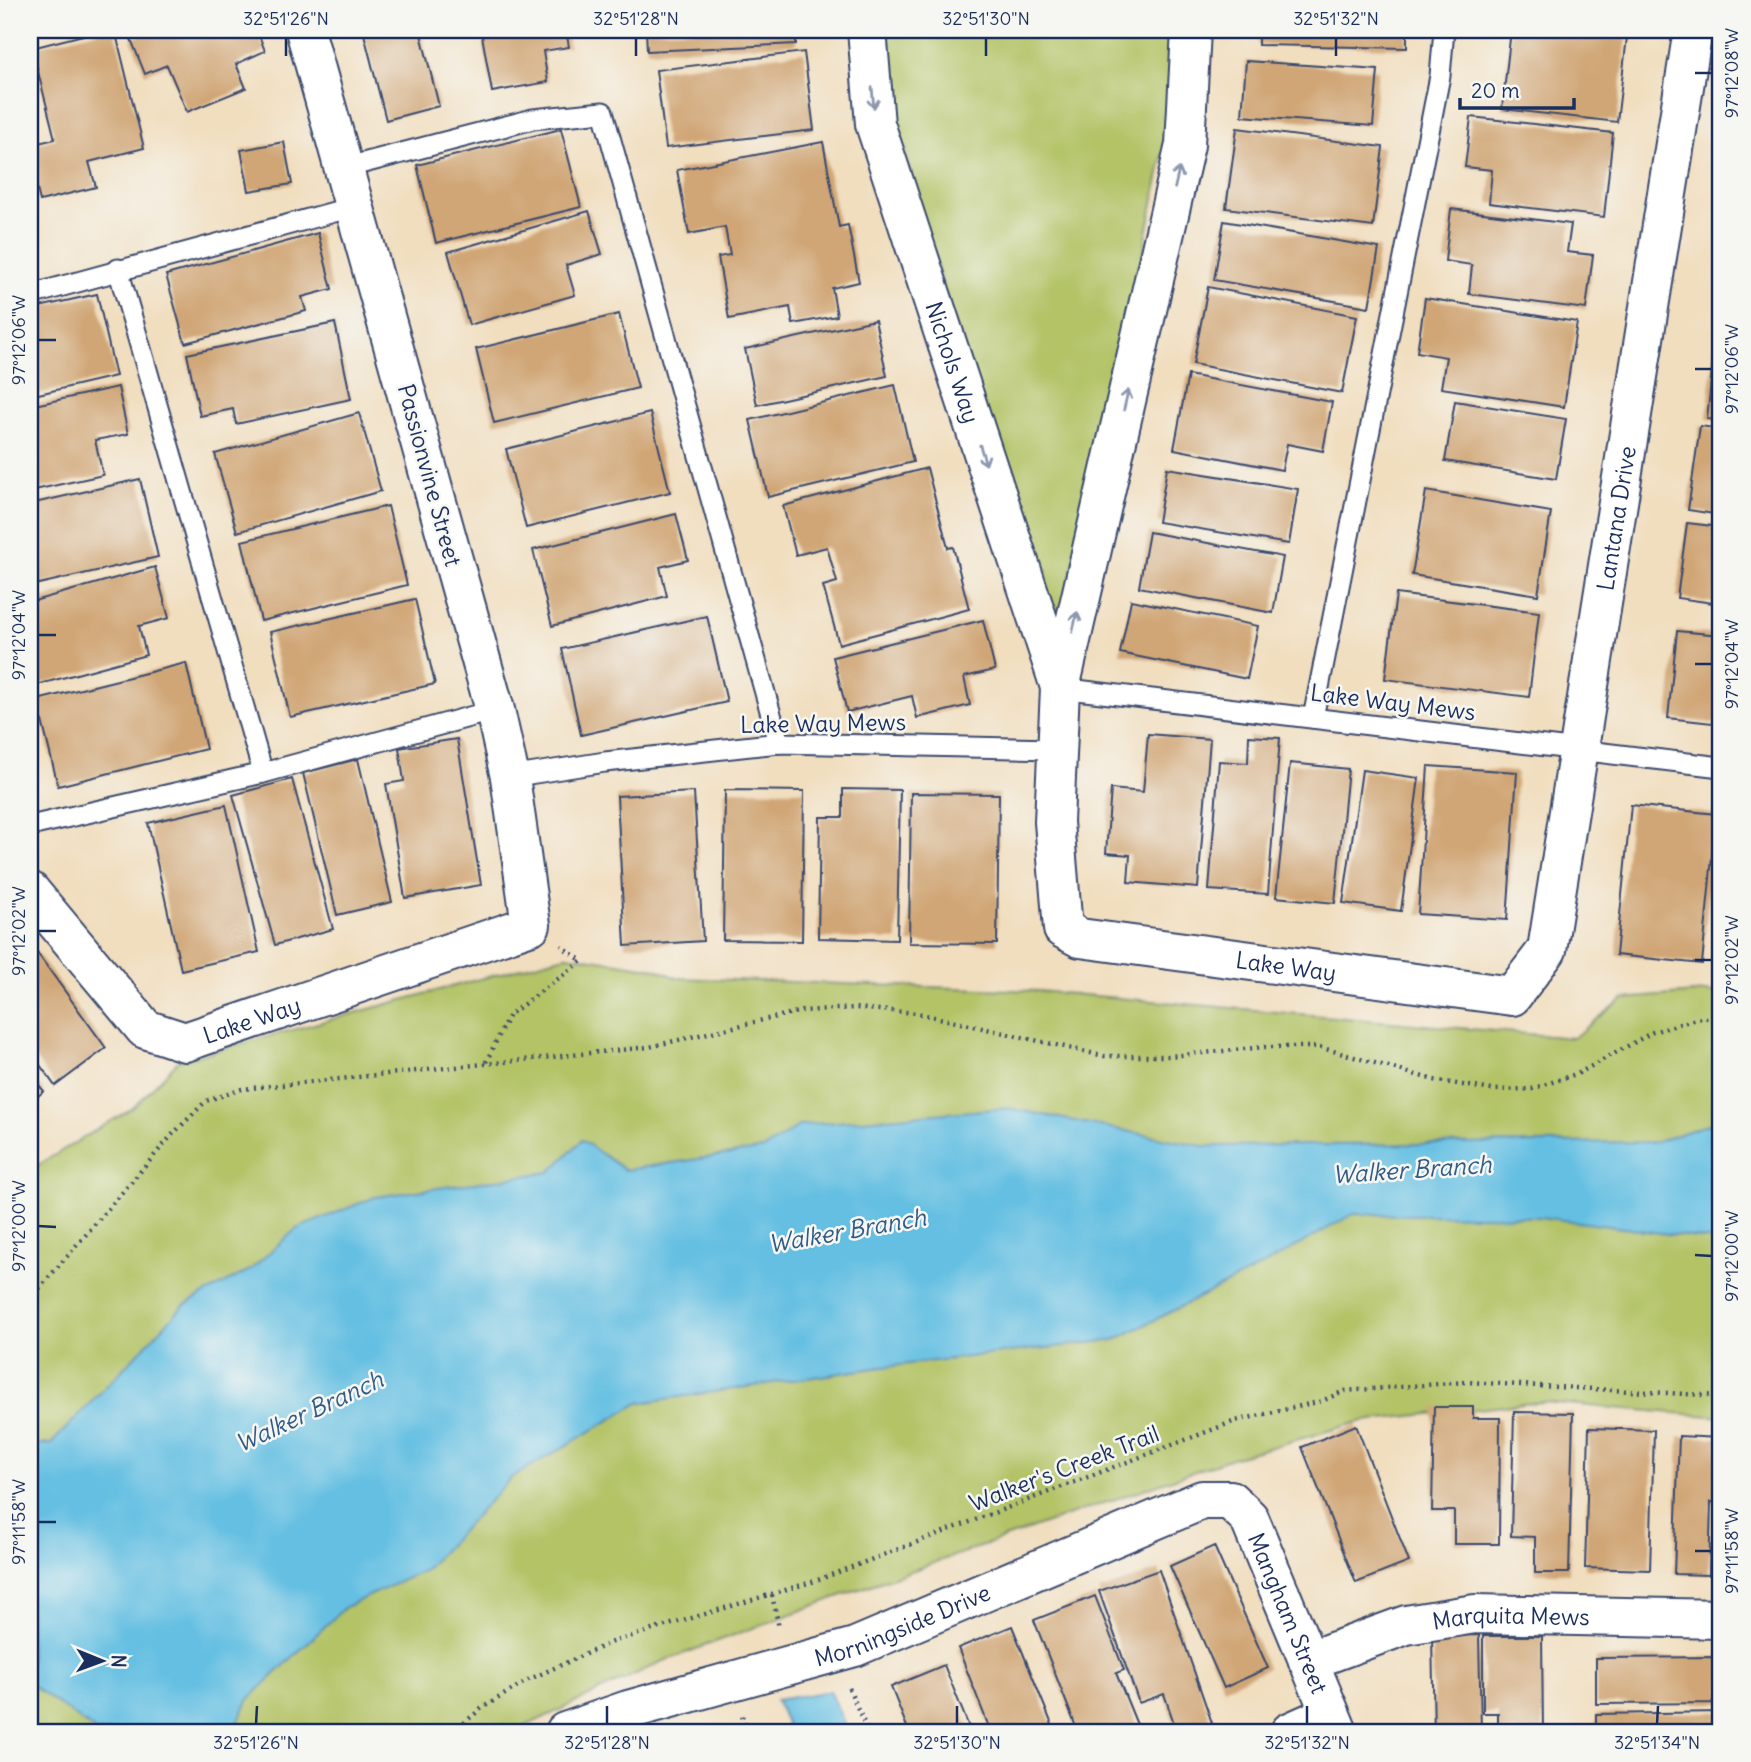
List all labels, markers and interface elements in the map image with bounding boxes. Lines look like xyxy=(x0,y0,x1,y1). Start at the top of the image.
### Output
text: 32°51'26"N xyxy=(243,7,329,30)
text: 32°51'28"N xyxy=(593,7,679,30)
text: 32°51'30"N xyxy=(942,7,1030,30)
text: 32°51'32"N xyxy=(1293,7,1379,30)
text: 97°12'08"W xyxy=(1720,28,1743,118)
scale bar xyxy=(1460,66,1574,110)
text: 20 m xyxy=(1471,77,1520,104)
one-way arrow xyxy=(867,86,880,109)
one-way arrow xyxy=(1171,167,1184,190)
text: 97°12'06"W xyxy=(7,295,30,385)
street label: Nichols Way xyxy=(920,298,987,427)
text: 97°12'06"W xyxy=(1720,324,1743,414)
street label: Passionvine Street xyxy=(392,381,468,570)
one-way arrow xyxy=(1120,389,1133,412)
one-way arrow xyxy=(978,444,991,466)
street label: Lantana Drive xyxy=(1590,444,1641,593)
text: 97°12'04"W xyxy=(7,590,30,680)
one-way arrow xyxy=(1069,611,1082,634)
text: 97°12'04"W xyxy=(1720,619,1743,709)
street label: Lake Way Mews xyxy=(1309,677,1477,727)
street label: Lake Way Mews xyxy=(740,707,906,739)
text: 97°12'02"W xyxy=(7,886,30,976)
text: 97°12'02"W xyxy=(1720,915,1743,1005)
street label: Lake Way xyxy=(1234,945,1338,987)
street label: Lake Way xyxy=(199,990,304,1049)
water label: Walker Branch xyxy=(1331,1148,1494,1190)
text: 97°12'00"W xyxy=(7,1180,30,1272)
water label: Walker Branch xyxy=(766,1201,929,1259)
text: 97°12'00"W xyxy=(1720,1210,1743,1302)
water label: Walker Branch xyxy=(230,1363,389,1458)
street label: Walker's Creek Trail xyxy=(965,1418,1163,1518)
text: 97°11'58"W xyxy=(7,1479,30,1565)
text: 97°11'58"W xyxy=(1720,1508,1743,1594)
street label: Mangham Street xyxy=(1242,1528,1335,1698)
street label: Morningside Drive xyxy=(811,1577,994,1672)
street label: Marquita Mews xyxy=(1430,1599,1590,1635)
north arrow xyxy=(66,1626,136,1696)
text: N xyxy=(107,1655,131,1668)
text: 32°51'26"N xyxy=(213,1731,299,1754)
text: 32°51'28"N xyxy=(564,1731,650,1754)
text: 32°51'30"N xyxy=(913,1731,1001,1754)
text: 32°51'32"N xyxy=(1264,1731,1350,1754)
text: 32°51'34"N xyxy=(1614,1731,1700,1754)

